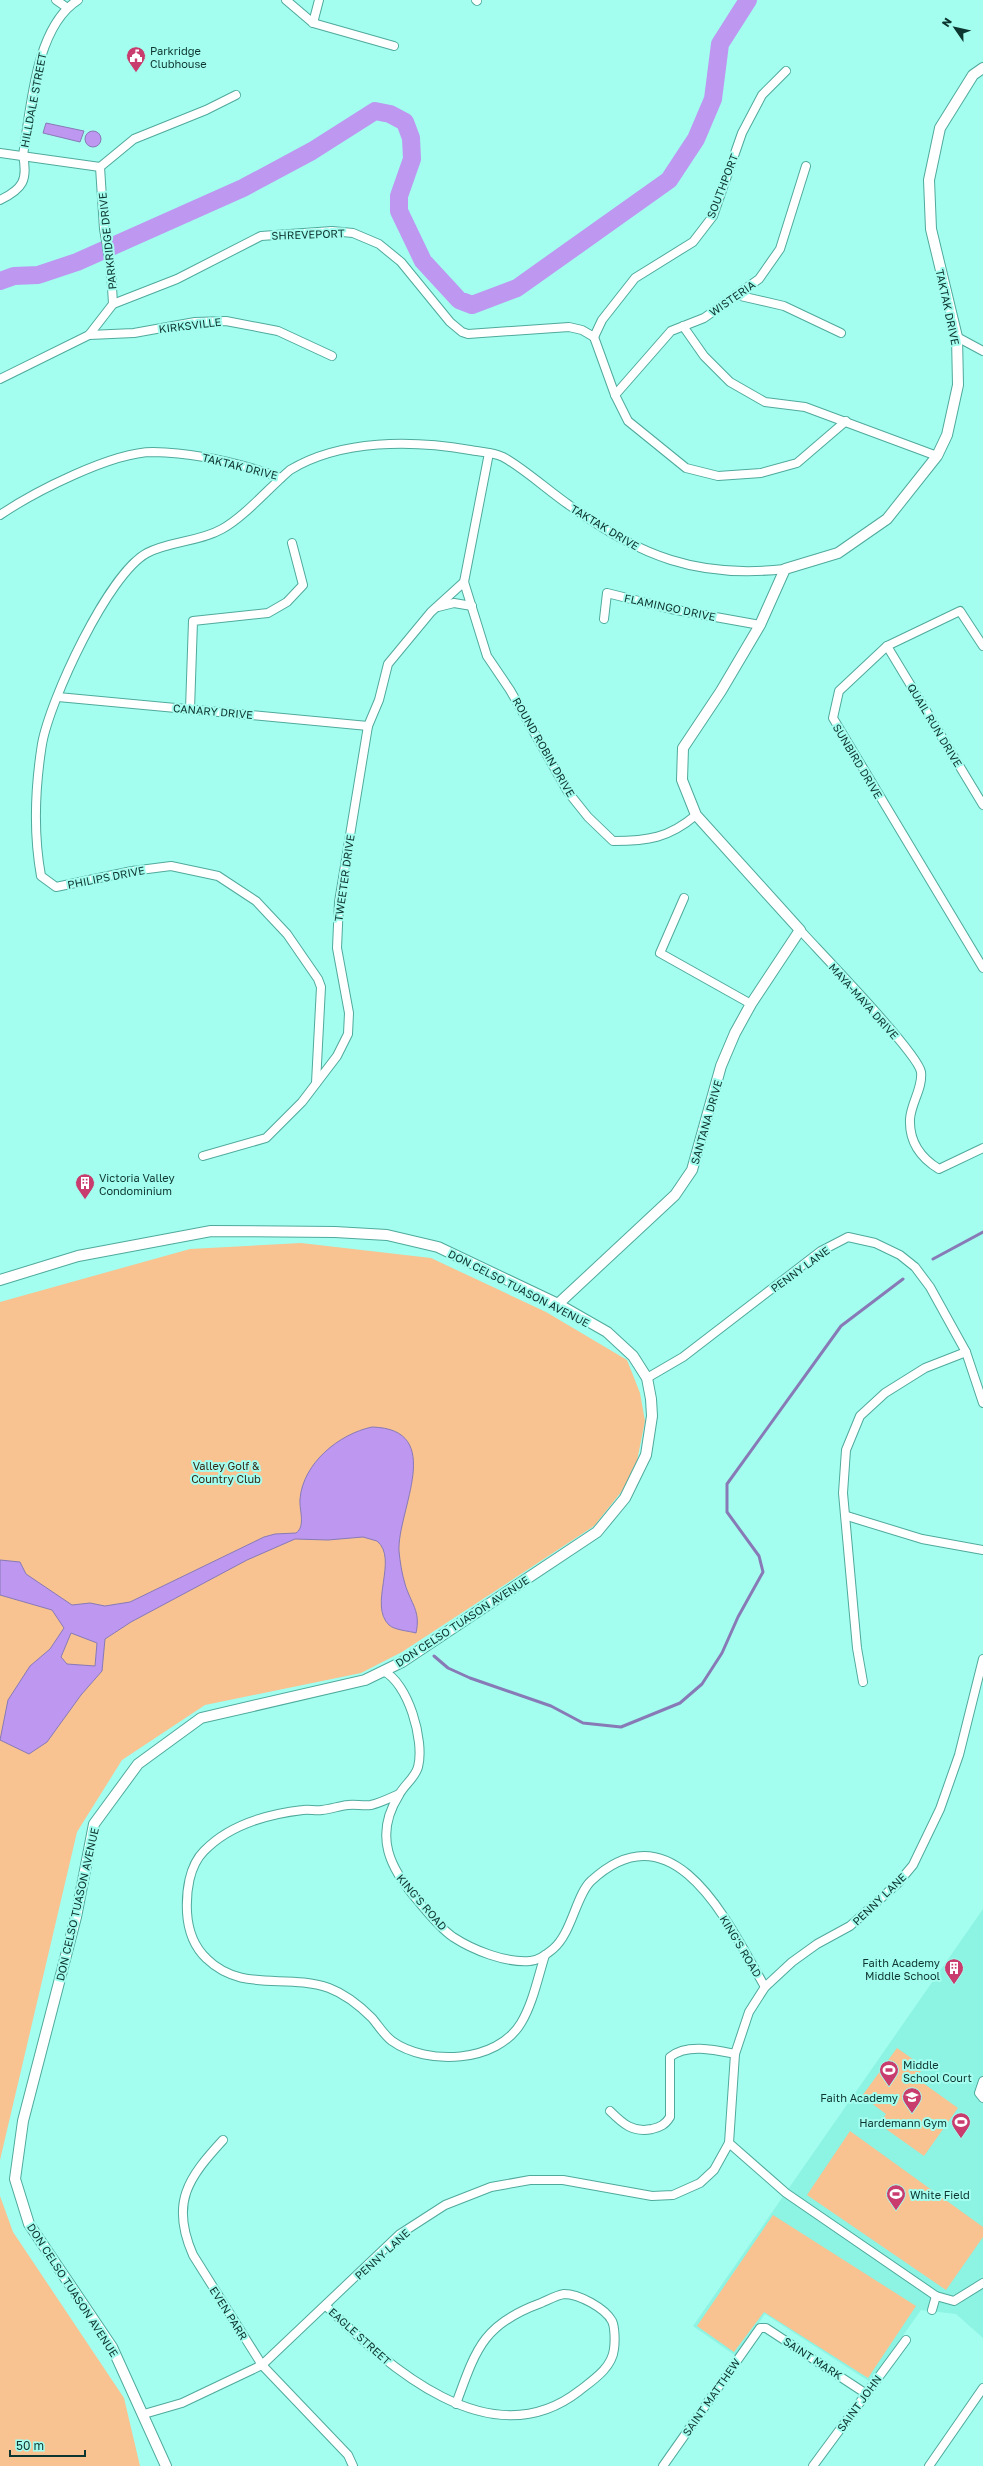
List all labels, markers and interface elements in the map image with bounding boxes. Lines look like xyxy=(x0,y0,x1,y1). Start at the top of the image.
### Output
north arrow xyxy=(935,8,975,48)
text: N xyxy=(939,15,954,29)
place label: Parkridge Clubhouse xyxy=(150,44,207,70)
public building icon: Parkridge Clubhouse xyxy=(125,45,147,73)
street label: HILLDALE STREET xyxy=(17,51,49,149)
street label: SOUTHPORT xyxy=(704,152,740,220)
street label: PARKRIDGE DRIVE xyxy=(95,192,119,290)
street label: SHREVEPORT xyxy=(271,226,345,242)
street label: TAKTAK DRIVE xyxy=(934,268,962,346)
street label: WISTERIA xyxy=(707,277,758,318)
street label: KIRKSVILLE xyxy=(158,315,222,335)
street label: TAKTAK DRIVE xyxy=(201,450,279,482)
street label: TAKTAK DRIVE xyxy=(569,502,642,553)
street label: FLAMINGO DRIVE xyxy=(623,591,717,623)
street label: QUAIL RUN DRIVE xyxy=(905,681,965,769)
street label: ROUND ROBIN DRIVE xyxy=(510,695,578,799)
street label: CANARY DRIVE xyxy=(173,701,254,721)
street label: SUNBIRD DRIVE xyxy=(831,721,886,801)
street label: TWEETER DRIVE xyxy=(331,833,357,922)
street label: PHILIPS DRIVE xyxy=(66,863,146,891)
street label: MAYA-MAYA DRIVE xyxy=(826,960,902,1042)
street label: SANTANA DRIVE xyxy=(688,1078,724,1166)
place label: Victoria Valley Condominium xyxy=(99,1171,175,1197)
building icon: Victoria Valley Condominium xyxy=(74,1172,96,1200)
street label: PENNY LANE xyxy=(768,1243,832,1295)
street label: DON CELSO TUASON AVENUE xyxy=(446,1247,592,1330)
park label: Valley Golf & Country Club xyxy=(191,1459,261,1485)
street label: DON CELSO TUASON AVENUE xyxy=(393,1573,532,1669)
street label: DON CELSO TUASON AVENUE xyxy=(53,1826,101,1982)
street label: PENNY LANE xyxy=(849,1870,909,1928)
street label: KING'S ROAD xyxy=(394,1871,450,1933)
street label: KING'S ROAD xyxy=(717,1913,765,1980)
place label: Faith Academy Middle School xyxy=(862,1956,940,1982)
building icon: Faith Academy Middle School xyxy=(943,1957,965,1985)
place label: Middle School Court xyxy=(903,2058,972,2084)
sports icon: Middle School Court xyxy=(878,2059,900,2087)
school or university icon: Faith Academy xyxy=(901,2086,923,2114)
place label: Faith Academy xyxy=(820,2091,898,2104)
sports icon: Hardemann Gym xyxy=(950,2111,972,2139)
place label: Hardemann Gym xyxy=(859,2116,947,2129)
sports icon: White Field xyxy=(885,2183,907,2211)
place label: White Field xyxy=(910,2188,970,2201)
street label: DON CELSO TUASON AVENUE xyxy=(25,2221,121,2360)
street label: PENNY LANE xyxy=(352,2226,412,2282)
street label: EVEN PARR xyxy=(207,2284,251,2342)
street label: EAGLE STREET xyxy=(326,2305,394,2367)
street label: SAINT MARK xyxy=(781,2334,845,2382)
street label: SAINT MATTHEW xyxy=(679,2355,743,2438)
street label: SAINT JOHN xyxy=(834,2372,884,2434)
scale bar xyxy=(10,2432,85,2458)
text: 50 m xyxy=(16,2438,44,2453)

